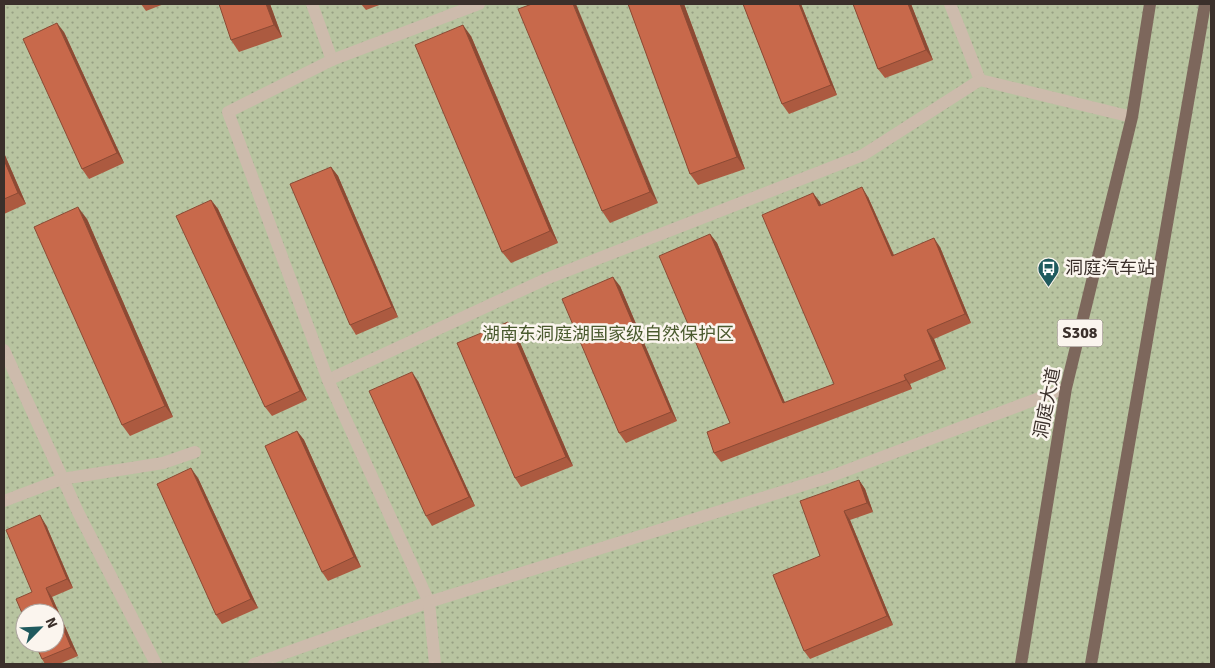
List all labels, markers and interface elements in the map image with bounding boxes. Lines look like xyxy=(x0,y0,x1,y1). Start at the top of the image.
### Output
bus stop icon: 洞庭汽车站 xyxy=(1037,256,1061,287)
place label: 洞庭汽车站 xyxy=(1065,257,1155,279)
road number: S308 xyxy=(1058,319,1102,346)
park label: 湖南东洞庭湖国家级自然保护区 xyxy=(482,323,734,345)
street label: 洞庭大道 xyxy=(1029,366,1065,440)
north arrow xyxy=(15,603,65,653)
text: N xyxy=(42,615,61,631)

